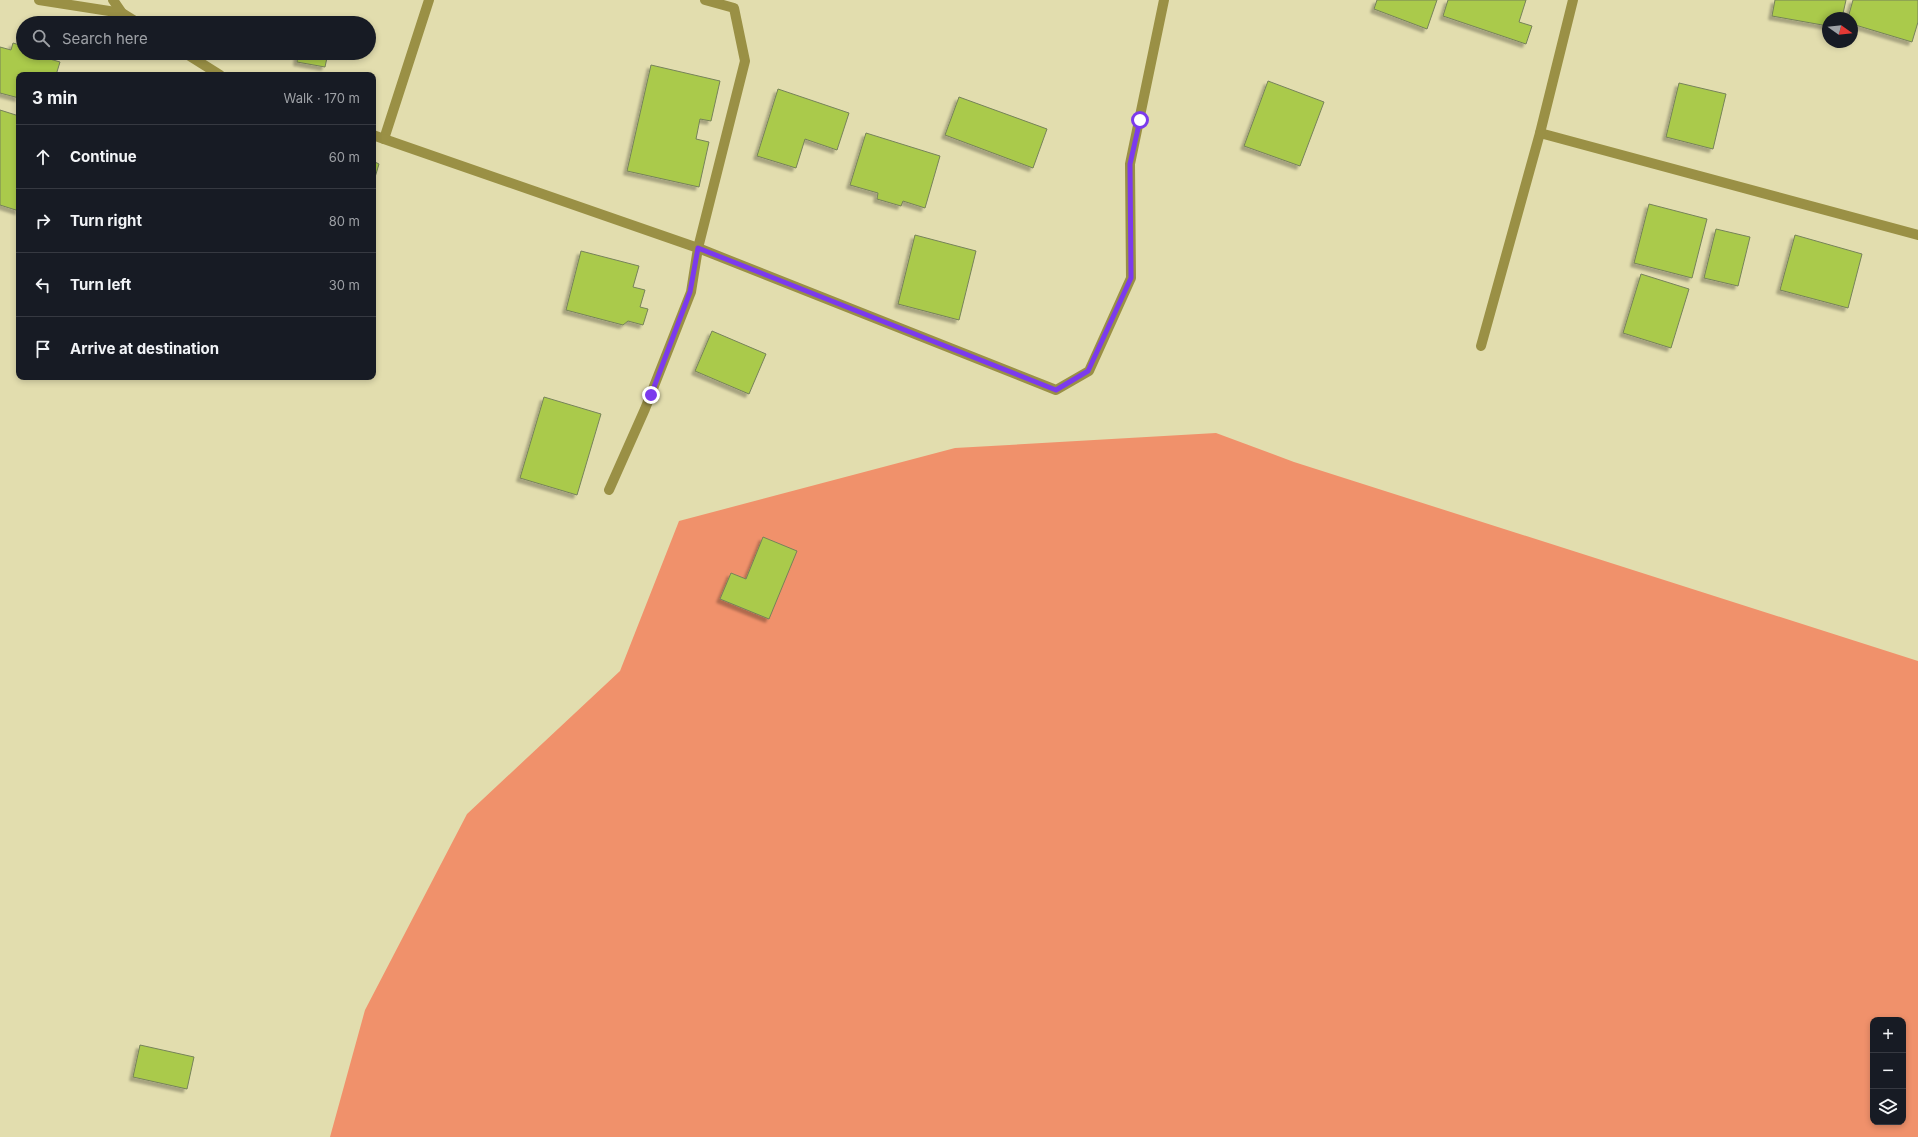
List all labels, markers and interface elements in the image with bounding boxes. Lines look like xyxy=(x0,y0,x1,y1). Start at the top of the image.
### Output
north arrow xyxy=(1822,12,1858,48)
search box xyxy=(16,16,376,60)
icon: search xyxy=(30,27,52,49)
text: Search here xyxy=(62,29,148,48)
text: 3 min xyxy=(32,88,78,108)
text: Walk · 170 m xyxy=(284,90,360,106)
route start xyxy=(1131,111,1149,129)
icon: ahead xyxy=(32,146,54,168)
text: Continue xyxy=(70,147,137,166)
text: 60 m xyxy=(329,149,360,165)
icon: right xyxy=(32,210,54,232)
text: Turn right xyxy=(70,211,142,230)
text: 80 m xyxy=(329,213,360,229)
icon: left xyxy=(32,274,54,296)
text: Turn left xyxy=(70,275,131,294)
text: 30 m xyxy=(329,277,360,293)
icon: arrive xyxy=(32,338,54,360)
text: Arrive at destination xyxy=(70,339,219,358)
route end xyxy=(642,386,660,404)
map controls xyxy=(1870,1017,1906,1125)
button: + xyxy=(1870,1017,1906,1053)
button: − xyxy=(1870,1053,1906,1089)
button: layers xyxy=(1870,1089,1906,1125)

